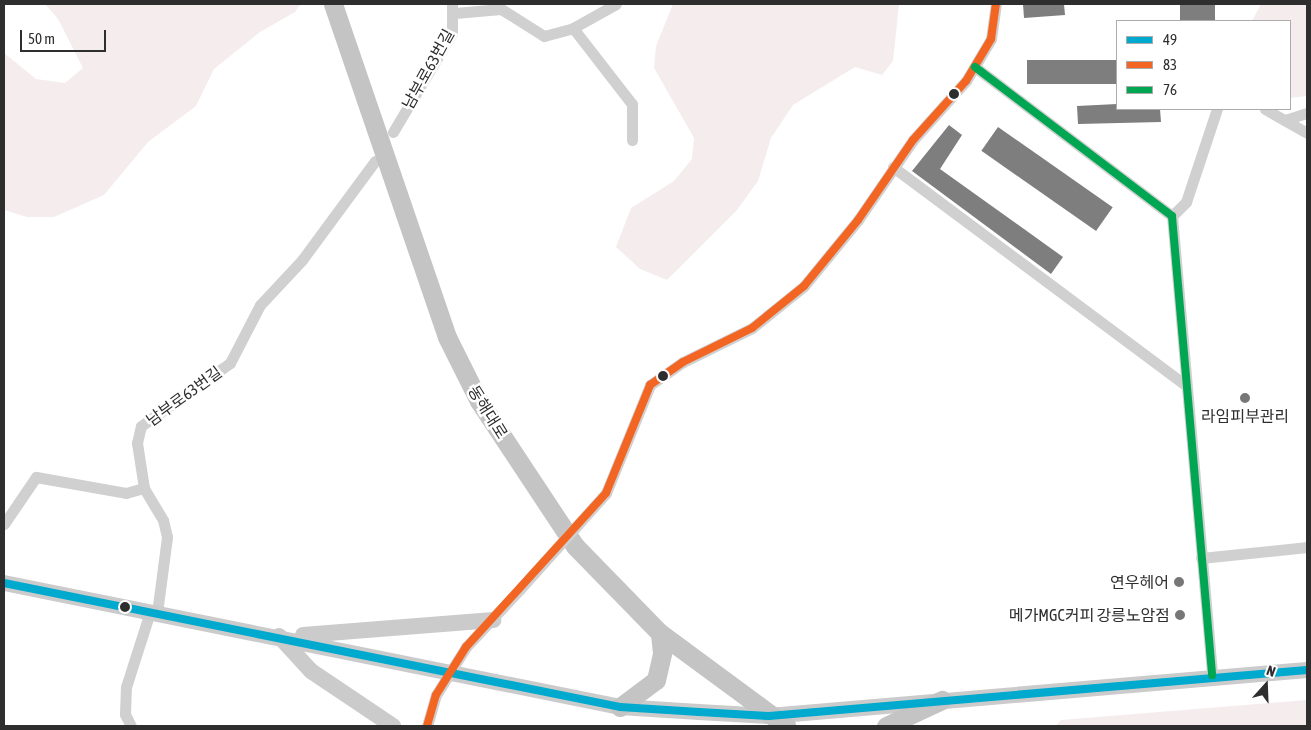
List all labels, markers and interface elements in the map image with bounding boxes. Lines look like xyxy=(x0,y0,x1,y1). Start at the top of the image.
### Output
scale bar xyxy=(22,20,109,52)
legend xyxy=(1116,20,1291,110)
street label: 남부로63번길 xyxy=(398,26,458,112)
text: 50 m xyxy=(28,30,55,47)
text: 49 xyxy=(1163,31,1177,48)
text: 83 xyxy=(1163,56,1177,73)
text: 76 xyxy=(1163,81,1177,98)
unlabelled marker xyxy=(949,89,959,99)
street label: 남부로63번길 xyxy=(143,362,225,430)
unlabelled marker xyxy=(658,371,668,381)
street label: 동해대로 xyxy=(464,382,512,442)
marker: 라임피부관리 xyxy=(1239,392,1251,404)
place label: 라임피부관리 xyxy=(1201,406,1289,426)
place label: 연우헤어 xyxy=(1110,572,1169,592)
marker: 연우헤어 xyxy=(1173,576,1185,588)
unlabelled marker xyxy=(120,602,130,612)
place label: 메가MGC커피 강릉노암점 xyxy=(1009,605,1170,625)
marker: 메가MGC커피 강릉노암점 xyxy=(1174,609,1186,621)
north arrow xyxy=(1241,660,1291,710)
text: N xyxy=(1265,662,1278,680)

